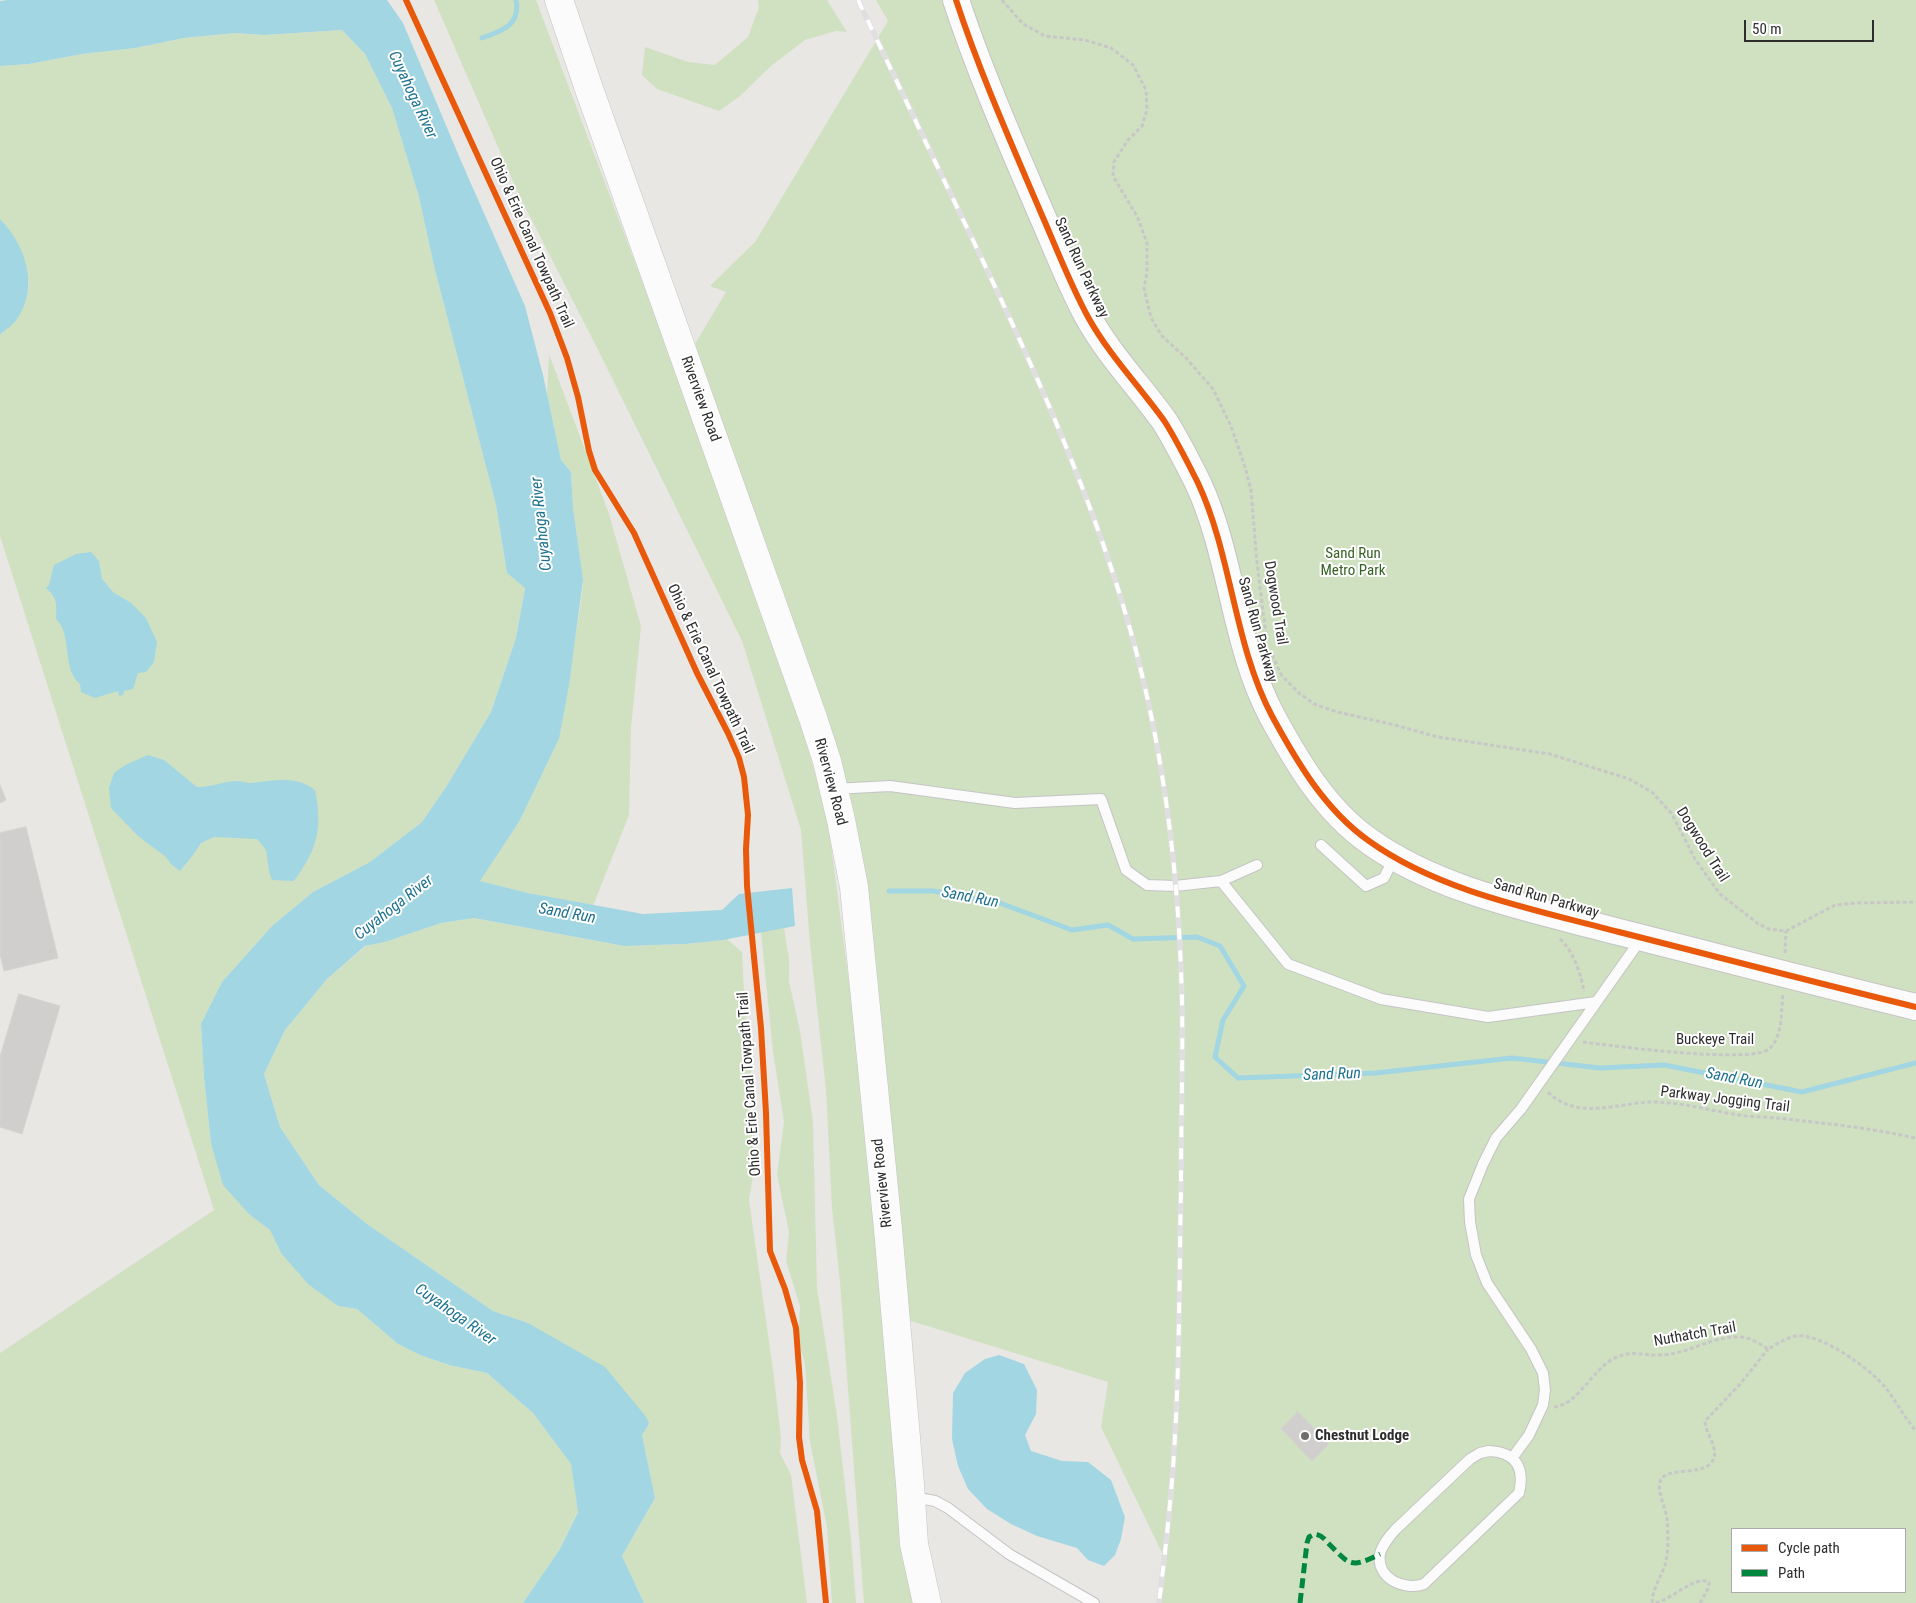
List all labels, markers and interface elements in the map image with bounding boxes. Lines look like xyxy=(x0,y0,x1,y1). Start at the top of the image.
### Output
scale bar xyxy=(1746,10,1876,42)
text: 50 m xyxy=(1752,20,1782,38)
water label: Cuyahoga River xyxy=(383,48,441,142)
street label: Ohio & Erie Canal Towpath Trail xyxy=(485,155,577,331)
street label: Sand Run Parkway xyxy=(1050,215,1112,321)
street label: Riverview Road xyxy=(676,354,724,444)
water label: Cuyahoga River xyxy=(528,476,556,572)
park label: Sand Run Metro Park xyxy=(1321,545,1385,580)
street label: Dogwood Trail xyxy=(1259,560,1291,646)
street label: Sand Run Parkway xyxy=(1233,575,1281,685)
street label: Ohio & Erie Canal Towpath Trail xyxy=(663,581,757,757)
street label: Riverview Road xyxy=(810,736,850,828)
street label: Dogwood Trail xyxy=(1672,804,1732,886)
water label: Cuyahoga River xyxy=(351,871,437,945)
street label: Sand Run Parkway xyxy=(1491,875,1601,923)
water label: Sand Run xyxy=(940,883,1000,913)
water label: Sand Run xyxy=(537,900,597,928)
street label: Ohio & Erie Canal Towpath Trail xyxy=(735,991,765,1177)
street label: Buckeye Trail xyxy=(1676,1031,1754,1049)
water label: Sand Run xyxy=(1303,1064,1361,1086)
water label: Sand Run xyxy=(1704,1064,1764,1094)
street label: Parkway Jogging Trail xyxy=(1659,1083,1791,1117)
street label: Riverview Road xyxy=(869,1137,897,1229)
water label: Cuyahoga River xyxy=(411,1280,499,1350)
street label: Nuthatch Trail xyxy=(1653,1319,1737,1351)
place label: Chestnut Lodge xyxy=(1315,1427,1409,1445)
marker: Chestnut Lodge xyxy=(1299,1430,1311,1442)
legend xyxy=(1731,1528,1906,1593)
text: Cycle path xyxy=(1778,1539,1840,1557)
text: Path xyxy=(1778,1564,1805,1582)

